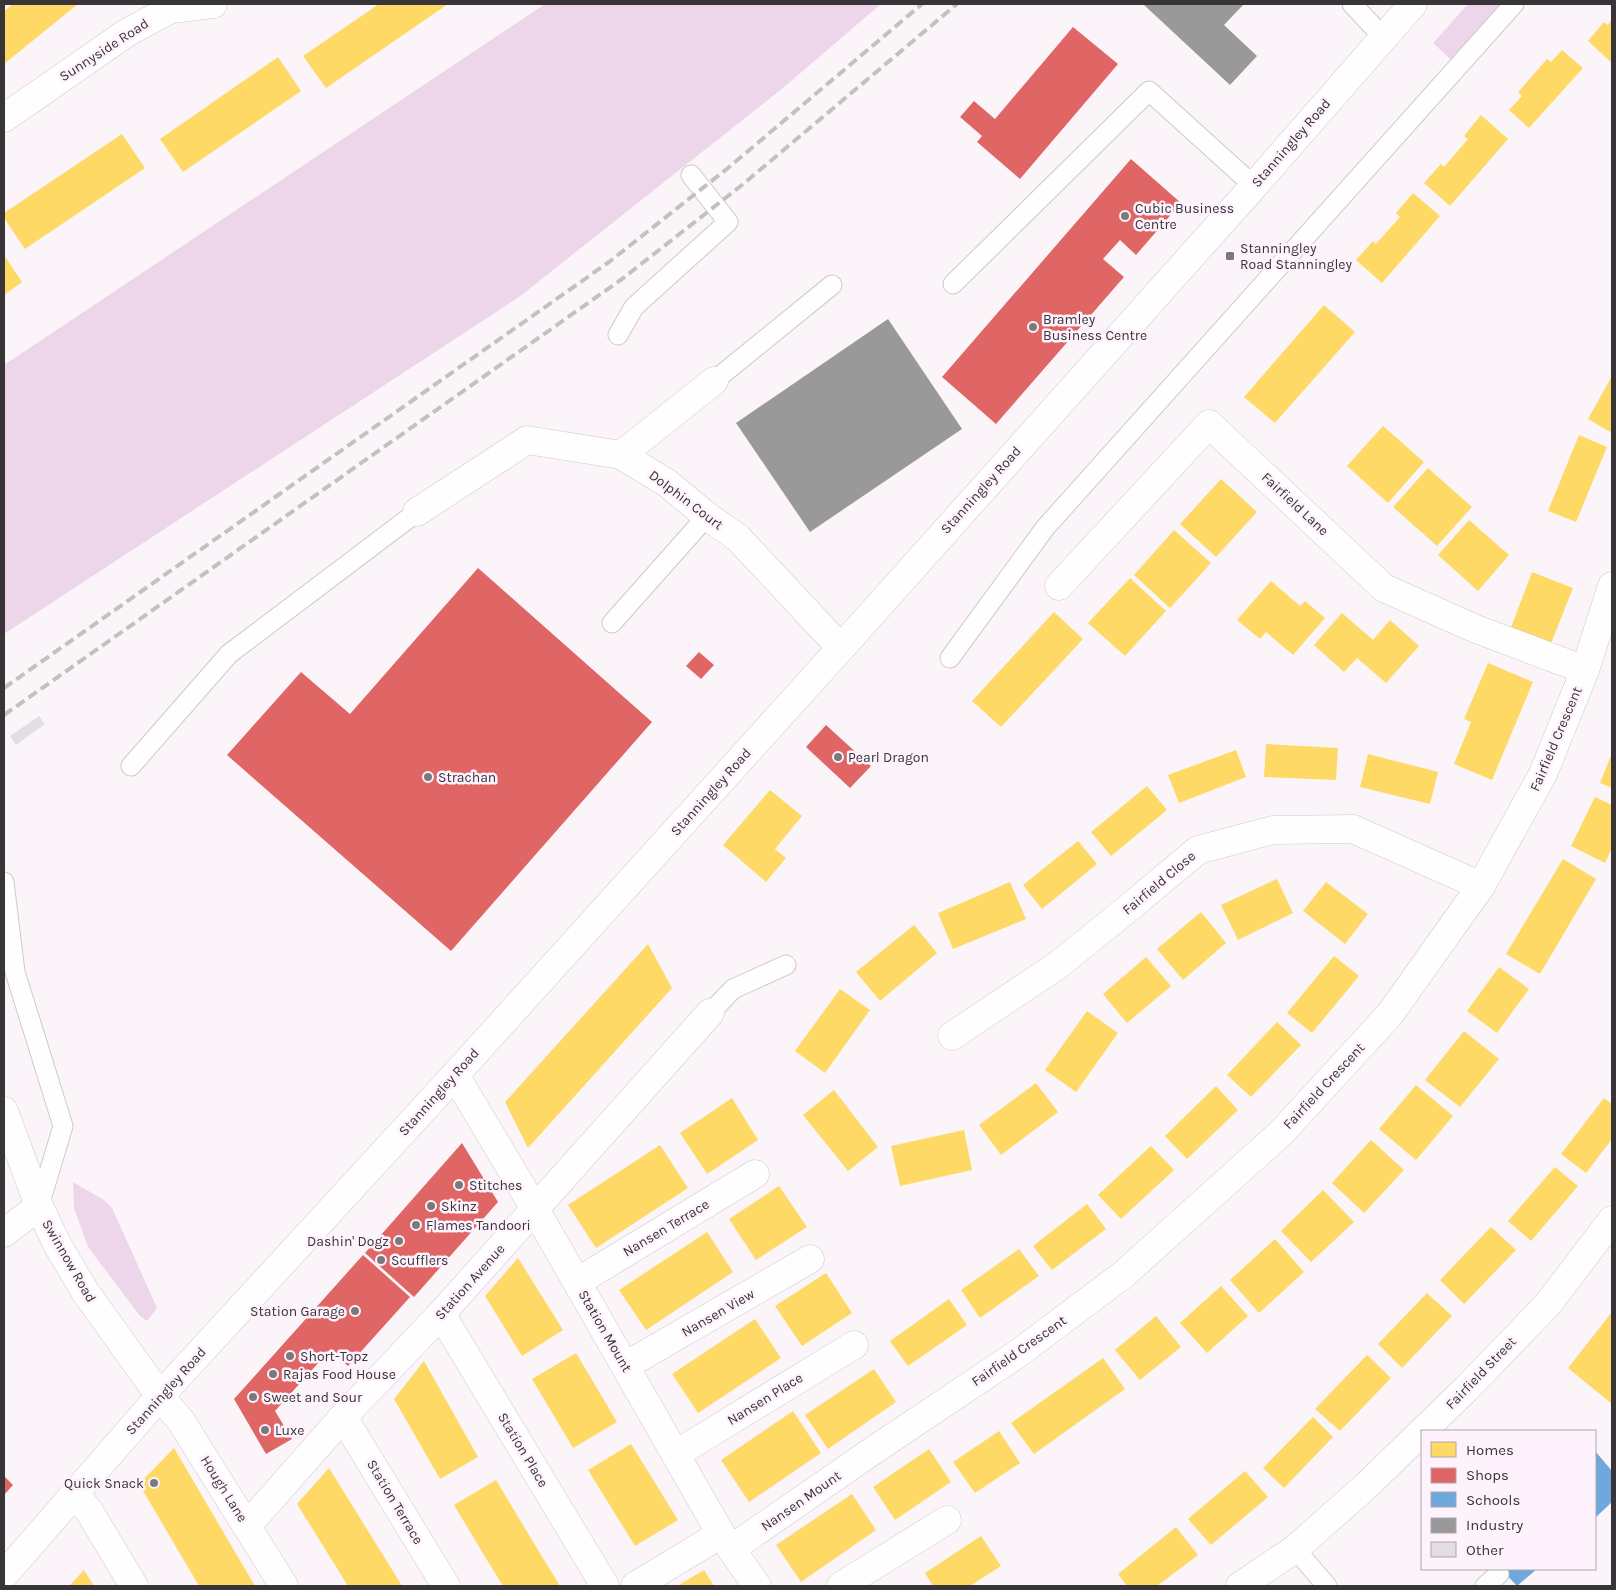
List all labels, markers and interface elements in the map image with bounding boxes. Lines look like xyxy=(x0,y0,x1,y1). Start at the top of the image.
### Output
street label: Sunnyside Road xyxy=(56,15,152,85)
street label: Stanningley Road xyxy=(1248,95,1334,191)
place label: Cubic Business Centre xyxy=(1135,200,1234,233)
marker: Cubic Business Centre xyxy=(1119,210,1131,222)
place label: Stanningley Road Stanningley xyxy=(1240,240,1353,273)
marker: Stanningley Road Stanningley xyxy=(1224,250,1236,262)
place label: Bramley Business Centre xyxy=(1043,311,1147,344)
marker: Bramley Business Centre xyxy=(1027,321,1039,333)
street label: Stanningley Road xyxy=(937,443,1025,537)
street label: Dolphin Court xyxy=(646,467,726,533)
street label: Fairfield Lane xyxy=(1258,469,1332,539)
street label: Fairfield Crescent xyxy=(1526,684,1586,794)
street label: Stanningley Road xyxy=(667,745,755,839)
place label: Pearl Dragon xyxy=(848,749,929,766)
marker: Pearl Dragon xyxy=(832,751,844,763)
place label: Strachan xyxy=(438,769,496,786)
marker: Strachan xyxy=(422,771,434,783)
street label: Fairfield Close xyxy=(1119,847,1199,919)
street label: Fairfield Crescent xyxy=(1280,1039,1368,1133)
street label: Stanningley Road xyxy=(395,1045,483,1139)
place label: Stitches xyxy=(469,1177,522,1194)
marker: Stitches xyxy=(453,1179,465,1191)
street label: Nansen Terrace xyxy=(620,1196,712,1260)
place label: Skinz xyxy=(441,1198,477,1215)
marker: Skinz xyxy=(425,1200,437,1212)
street label: Swinnow Road xyxy=(38,1216,100,1306)
place label: Flames Tandoori xyxy=(426,1217,531,1234)
marker: Flames Tandoori xyxy=(410,1219,422,1231)
place label: Dashin' Dogz xyxy=(307,1233,389,1250)
marker: Dashin' Dogz xyxy=(393,1235,405,1247)
street label: Station Avenue xyxy=(431,1241,509,1323)
place label: Scufflers xyxy=(391,1252,448,1269)
marker: Scufflers xyxy=(375,1254,387,1266)
street label: Nansen View xyxy=(678,1285,758,1341)
street label: Station Mount xyxy=(575,1287,635,1375)
place label: Station Garage xyxy=(250,1303,345,1320)
marker: Station Garage xyxy=(349,1305,361,1317)
street label: Fairfield Crescent xyxy=(968,1312,1070,1390)
street label: Fairfield Street xyxy=(1442,1333,1520,1413)
street label: Stanningley Road xyxy=(122,1344,210,1438)
place label: Short-Topz xyxy=(300,1348,368,1365)
marker: Short-Topz xyxy=(284,1350,296,1362)
place label: Rajas Food House xyxy=(283,1366,396,1383)
marker: Rajas Food House xyxy=(267,1368,279,1380)
street label: Nansen Place xyxy=(724,1369,806,1429)
place label: Sweet and Sour xyxy=(263,1389,363,1406)
marker: Sweet and Sour xyxy=(247,1391,259,1403)
street label: Station Place xyxy=(494,1410,552,1490)
place label: Luxe xyxy=(275,1422,304,1439)
marker: Luxe xyxy=(259,1424,271,1436)
legend xyxy=(1421,1430,1596,1570)
text: Homes xyxy=(1466,1441,1514,1459)
street label: Hough Lane xyxy=(197,1453,251,1525)
street label: Station Terrace xyxy=(363,1457,427,1547)
text: Shops xyxy=(1466,1466,1509,1484)
street label: Nansen Mount xyxy=(758,1467,844,1535)
place label: Quick Snack xyxy=(64,1475,144,1492)
marker: Quick Snack xyxy=(148,1477,160,1489)
text: Schools xyxy=(1466,1491,1520,1509)
text: Industry xyxy=(1466,1516,1523,1534)
text: Other xyxy=(1466,1541,1504,1559)

